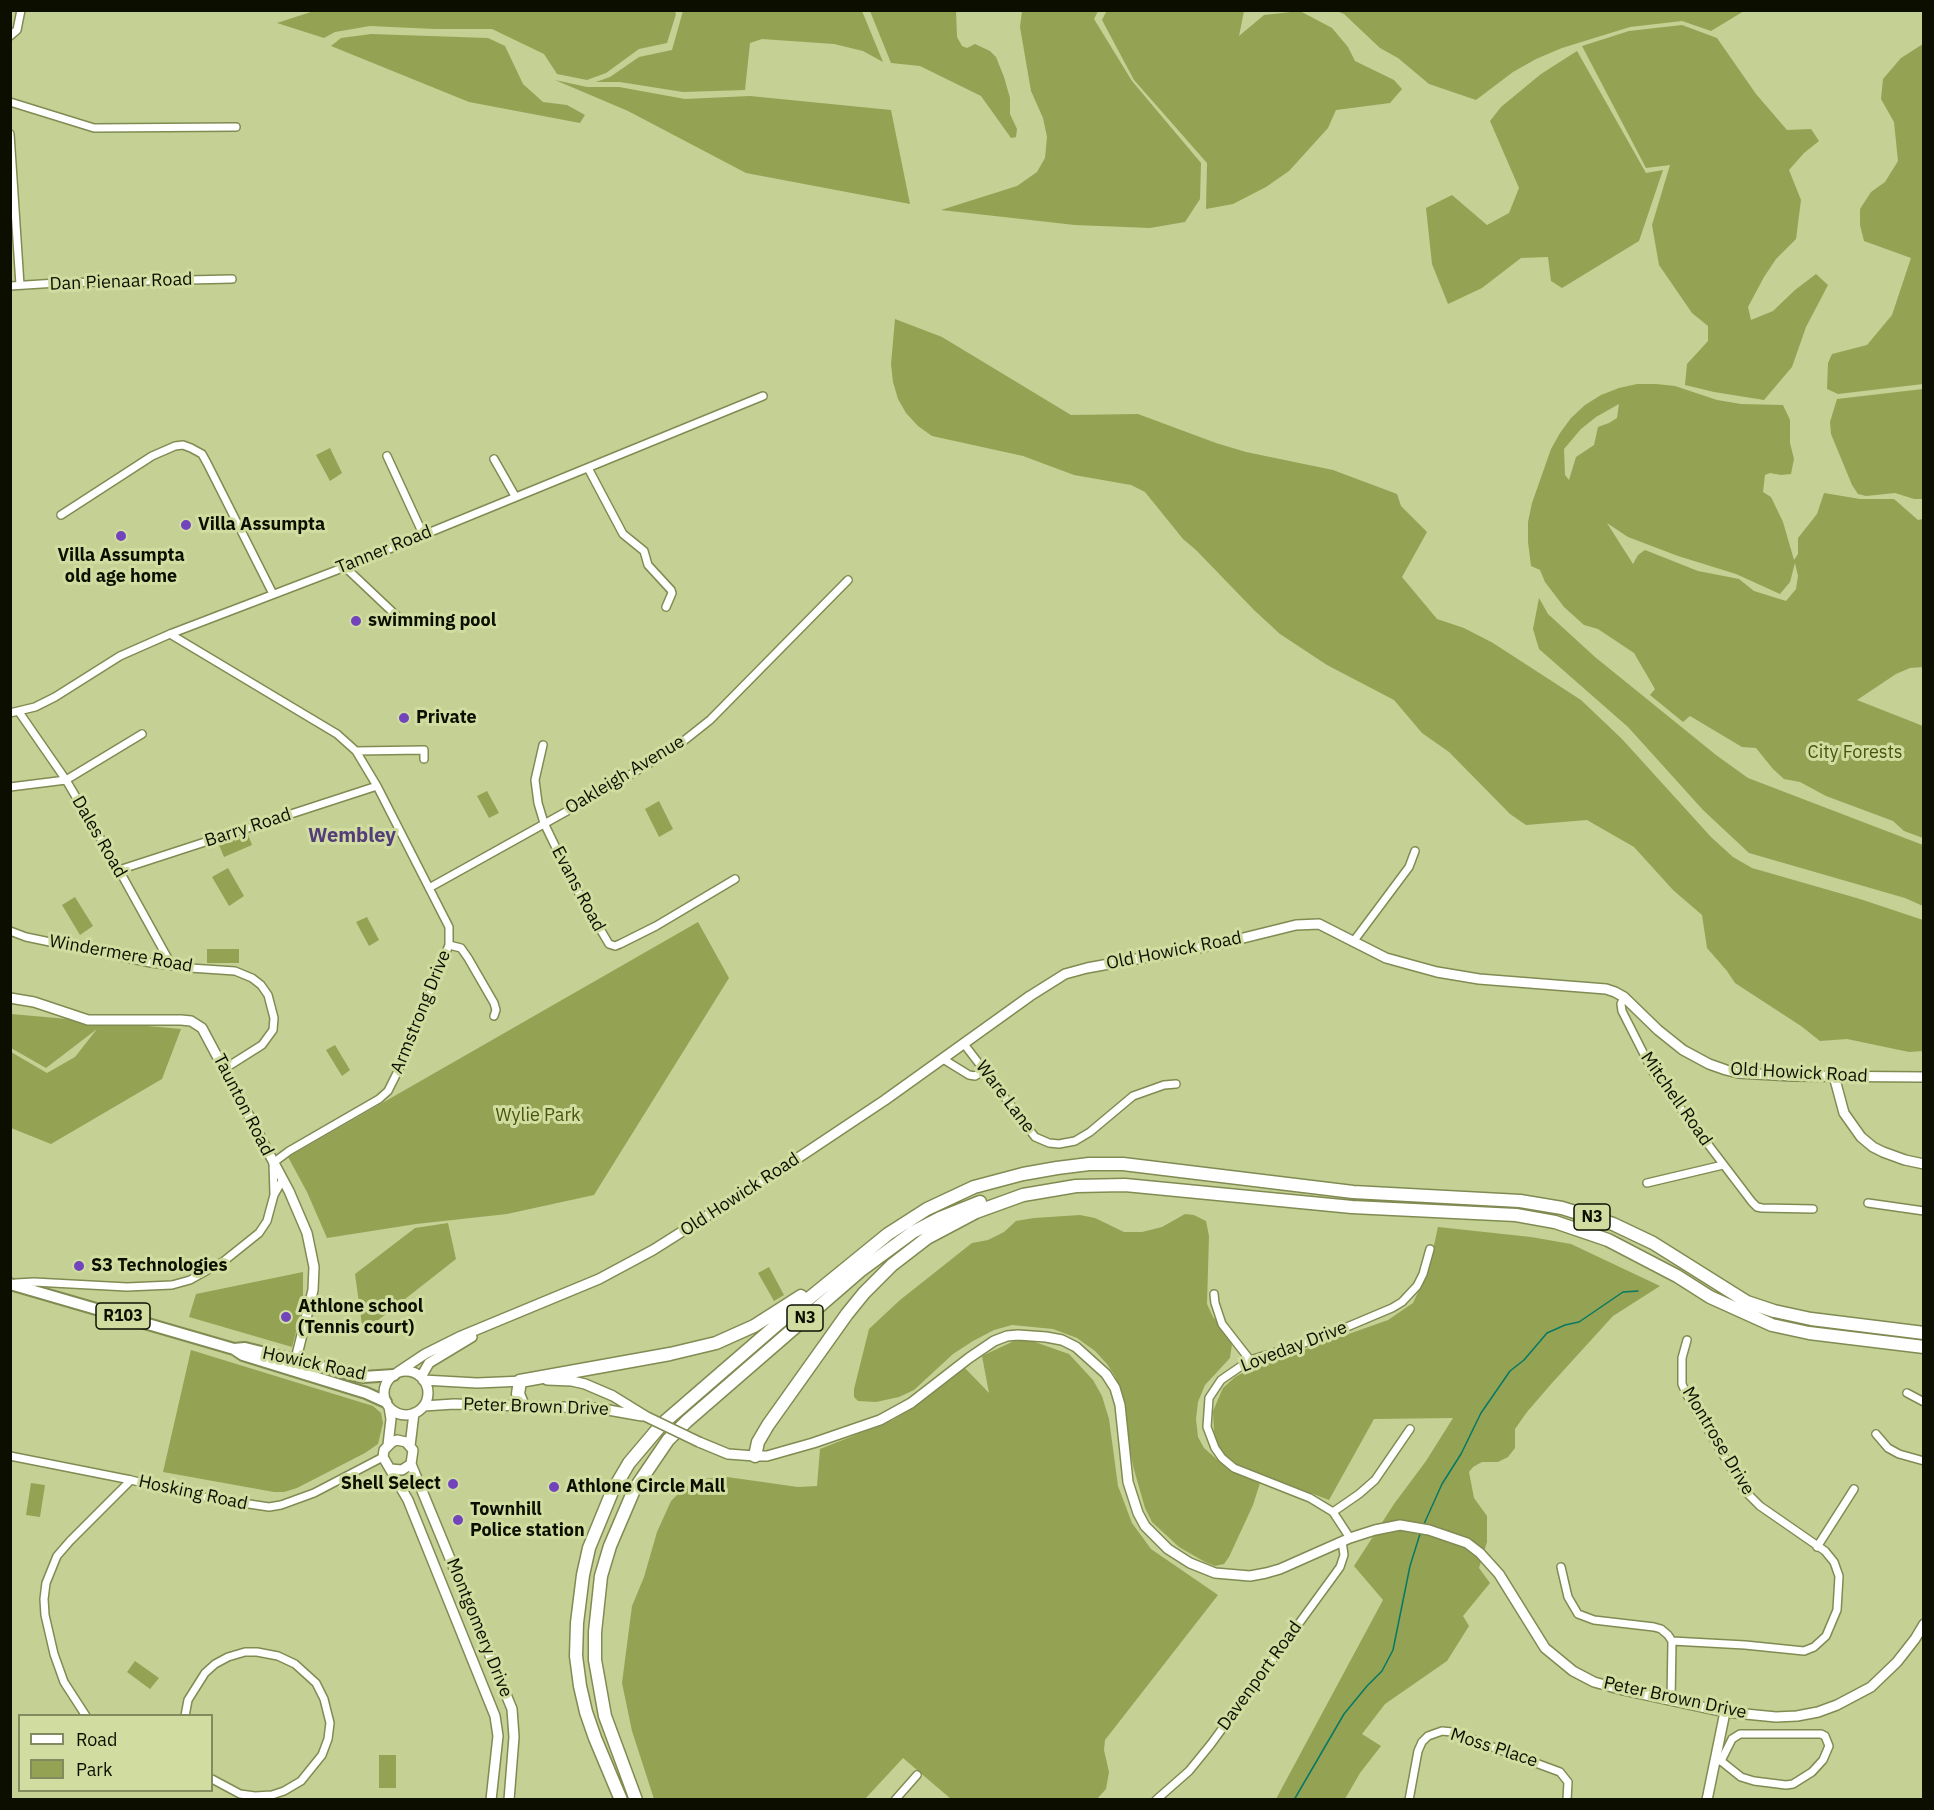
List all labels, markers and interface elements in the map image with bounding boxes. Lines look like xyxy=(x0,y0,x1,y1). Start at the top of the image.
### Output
street label: Dan Pienaar Road xyxy=(49,269,193,295)
place label: Villa Assumpta xyxy=(198,514,325,536)
marker: Villa Assumpta xyxy=(179,518,193,532)
street label: Tanner Road xyxy=(333,521,435,579)
marker: Villa Assumpta old age home xyxy=(114,529,128,543)
place label: Villa Assumpta old age home xyxy=(57,545,185,588)
place label: swimming pool xyxy=(368,610,496,632)
marker: swimming pool xyxy=(349,614,363,628)
place label: Private xyxy=(416,707,477,729)
marker: Private xyxy=(397,711,411,725)
street label: Oakleigh Avenue xyxy=(561,731,689,819)
park label: City Forests xyxy=(1807,742,1903,764)
street label: Dales Road xyxy=(67,792,131,882)
street label: Barry Road xyxy=(202,804,294,852)
district label: Wembley xyxy=(308,824,396,848)
street label: Evans Road xyxy=(547,843,609,935)
street label: Old Howick Road xyxy=(1104,927,1244,975)
street label: Windermere Road xyxy=(48,931,194,977)
street label: Armstrong Drive xyxy=(386,947,456,1077)
street label: Mitchell Road xyxy=(1636,1048,1716,1150)
street label: Taunton Road xyxy=(208,1051,278,1159)
street label: Ware Lane xyxy=(971,1057,1039,1137)
street label: Old Howick Road xyxy=(1730,1059,1868,1087)
park label: Wylie Park xyxy=(496,1105,580,1127)
street label: Old Howick Road xyxy=(676,1148,804,1242)
road number: N3 xyxy=(1574,1204,1610,1230)
place label: S3 Technologies xyxy=(91,1255,228,1277)
marker: S3 Technologies xyxy=(72,1259,86,1273)
place label: Athlone school (Tennis court) xyxy=(298,1296,423,1338)
road number: R103 xyxy=(96,1303,150,1329)
road number: N3 xyxy=(787,1305,823,1331)
marker: Athlone school (Tennis court) xyxy=(279,1310,293,1324)
street label: Loveday Drive xyxy=(1238,1317,1350,1377)
street label: Howick Road xyxy=(260,1342,368,1386)
street label: Montrose Drive xyxy=(1677,1383,1759,1499)
street label: Peter Brown Drive xyxy=(463,1394,609,1420)
street label: Hosking Road xyxy=(137,1471,249,1515)
place label: Shell Select xyxy=(341,1473,441,1495)
place label: Athlone Circle Mall xyxy=(566,1476,725,1498)
marker: Shell Select xyxy=(446,1477,460,1491)
marker: Athlone Circle Mall xyxy=(547,1480,561,1494)
place label: Townhill Police station xyxy=(470,1499,585,1541)
marker: Townhill Police station xyxy=(451,1513,465,1527)
street label: Montgomery Drive xyxy=(441,1555,517,1701)
street label: Davenport Road xyxy=(1213,1617,1307,1735)
street label: Peter Brown Drive xyxy=(1601,1672,1749,1724)
legend xyxy=(18,1714,213,1792)
street label: Moss Place xyxy=(1448,1724,1540,1772)
text: Road xyxy=(76,1728,117,1751)
text: Park xyxy=(76,1758,112,1781)

